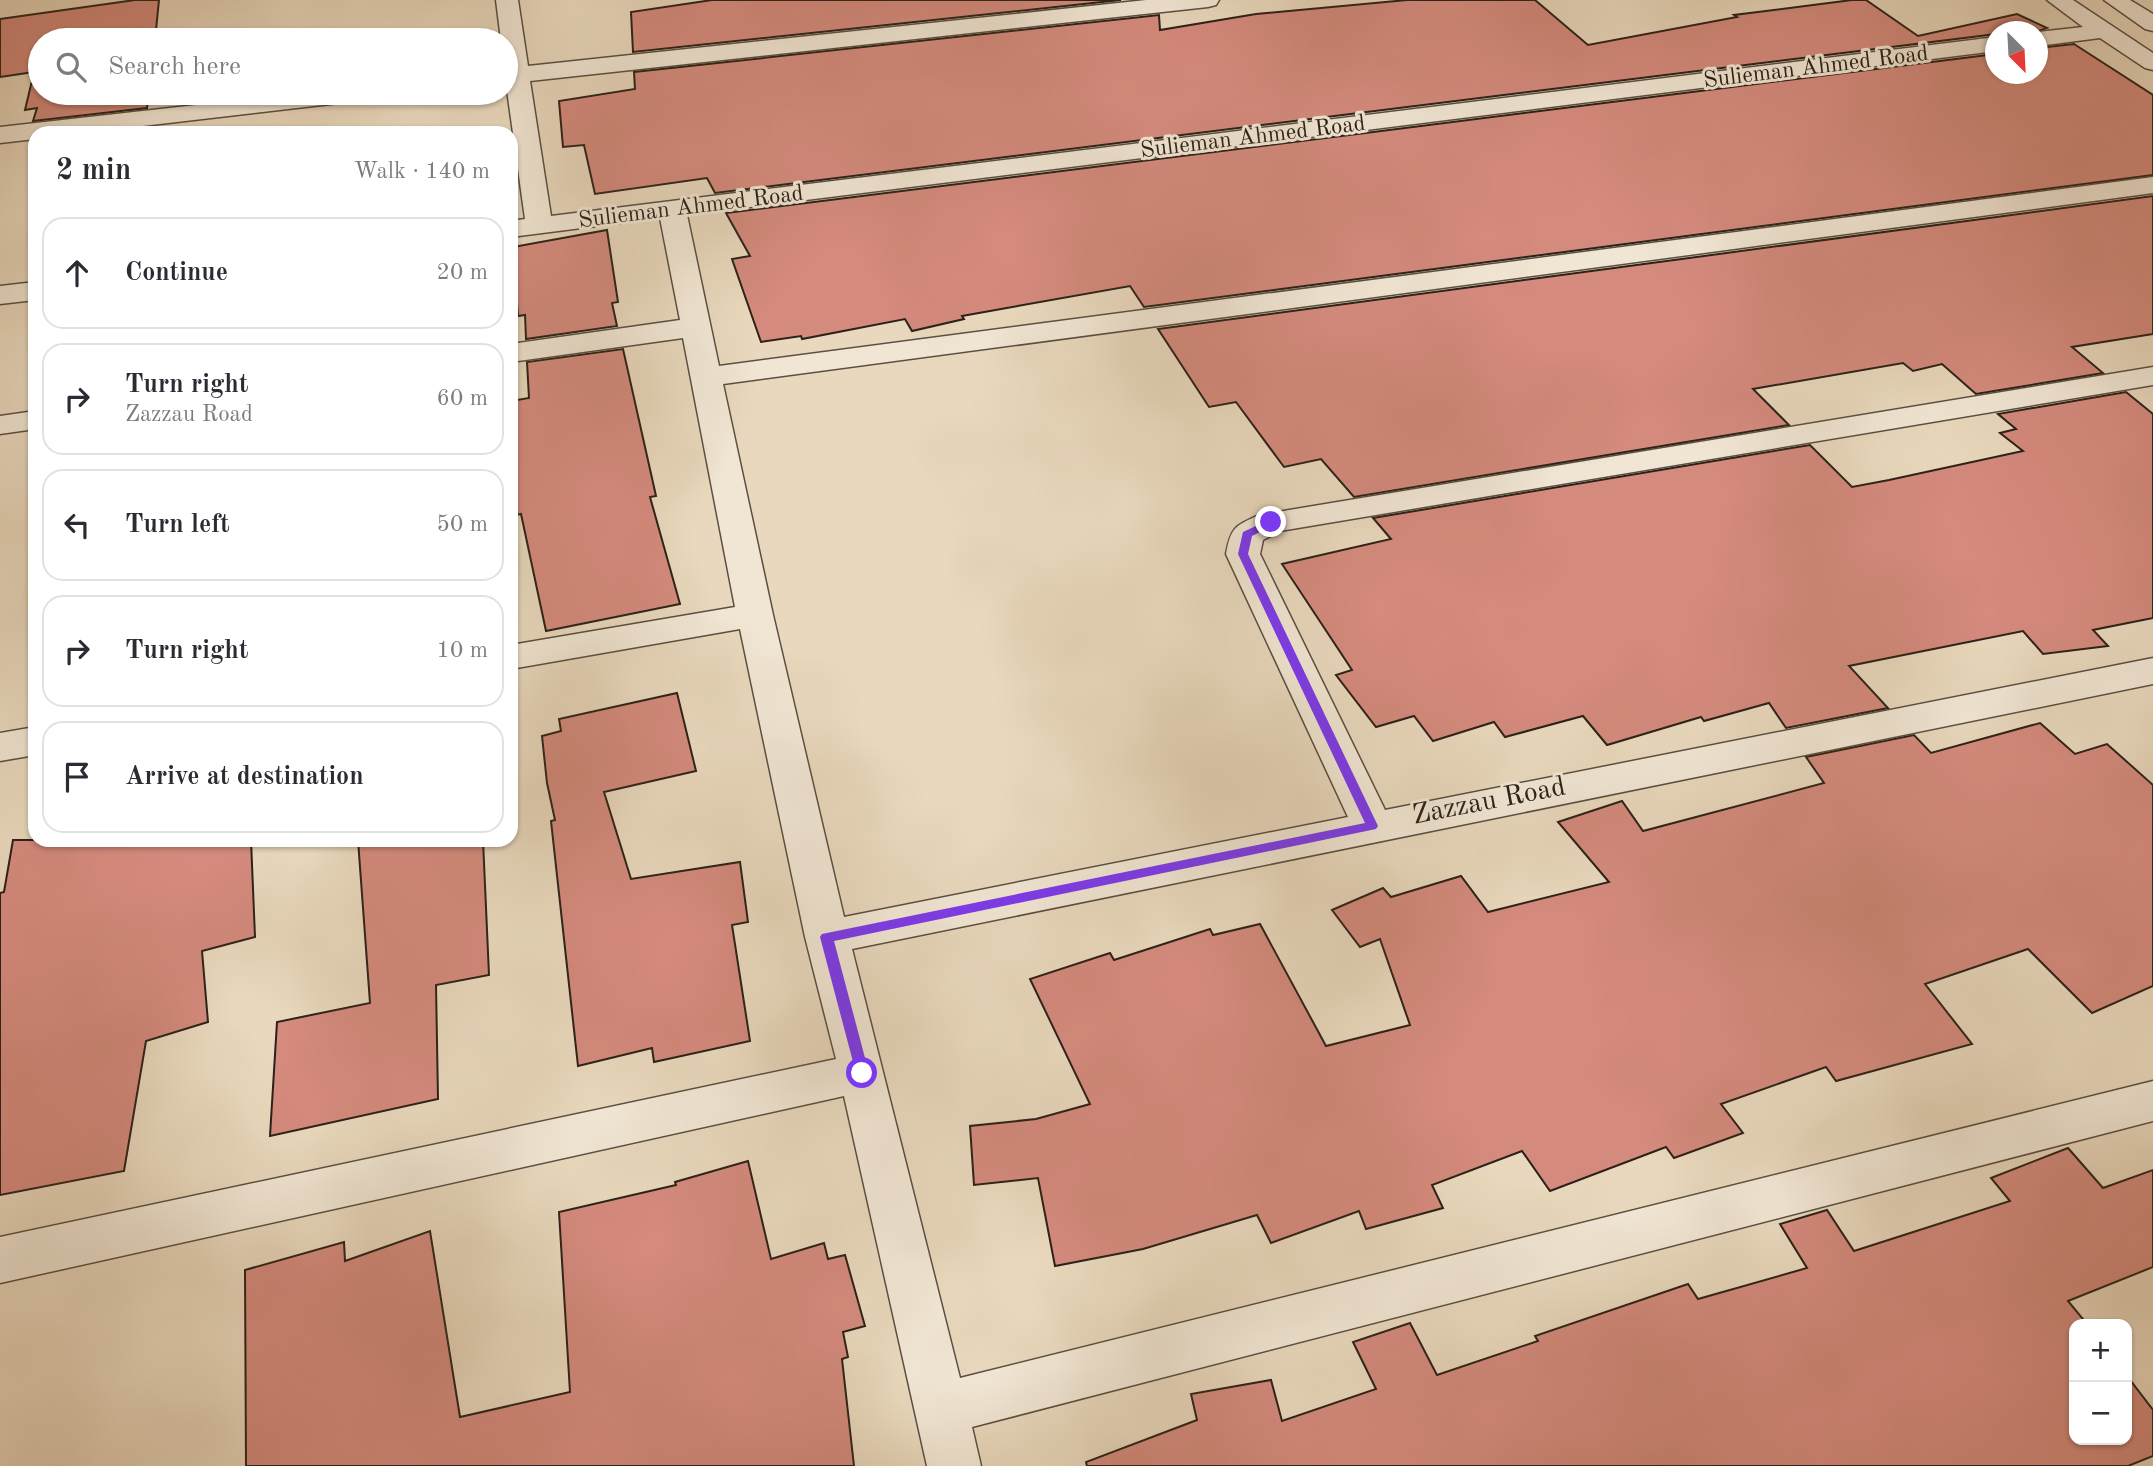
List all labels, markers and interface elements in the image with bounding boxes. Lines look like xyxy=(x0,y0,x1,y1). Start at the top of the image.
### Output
north arrow xyxy=(1985,21,2048,84)
search box xyxy=(28,28,518,105)
street label: Sulieman Ahmed Road xyxy=(1702,42,1930,92)
icon: search xyxy=(52,48,90,86)
text: Search here xyxy=(108,54,241,80)
street label: Sulieman Ahmed Road xyxy=(1139,112,1367,162)
text: 2 min xyxy=(56,156,131,186)
text: Walk · 140 m xyxy=(354,160,490,183)
street label: Sulieman Ahmed Road xyxy=(577,182,805,232)
icon: ahead xyxy=(58,254,96,292)
text: Continue xyxy=(125,260,228,286)
text: 20 m xyxy=(437,261,488,284)
text: Turn right xyxy=(125,372,248,398)
icon: right xyxy=(58,380,96,418)
text: 60 m xyxy=(437,387,488,410)
text: Zazzau Road xyxy=(125,403,253,426)
icon: left xyxy=(58,506,96,544)
route end xyxy=(1255,506,1286,537)
text: Turn left xyxy=(125,512,230,538)
text: 50 m xyxy=(437,513,488,536)
icon: right xyxy=(58,632,96,670)
text: Turn right xyxy=(125,638,248,664)
text: 10 m xyxy=(437,639,488,662)
icon: arrive xyxy=(58,758,96,796)
text: Arrive at destination xyxy=(125,764,364,790)
street label: Zazzau Road xyxy=(1410,773,1568,831)
route start xyxy=(846,1057,877,1088)
map controls xyxy=(2069,1319,2132,1445)
button: + xyxy=(2069,1319,2132,1382)
button: − xyxy=(2069,1382,2132,1445)

